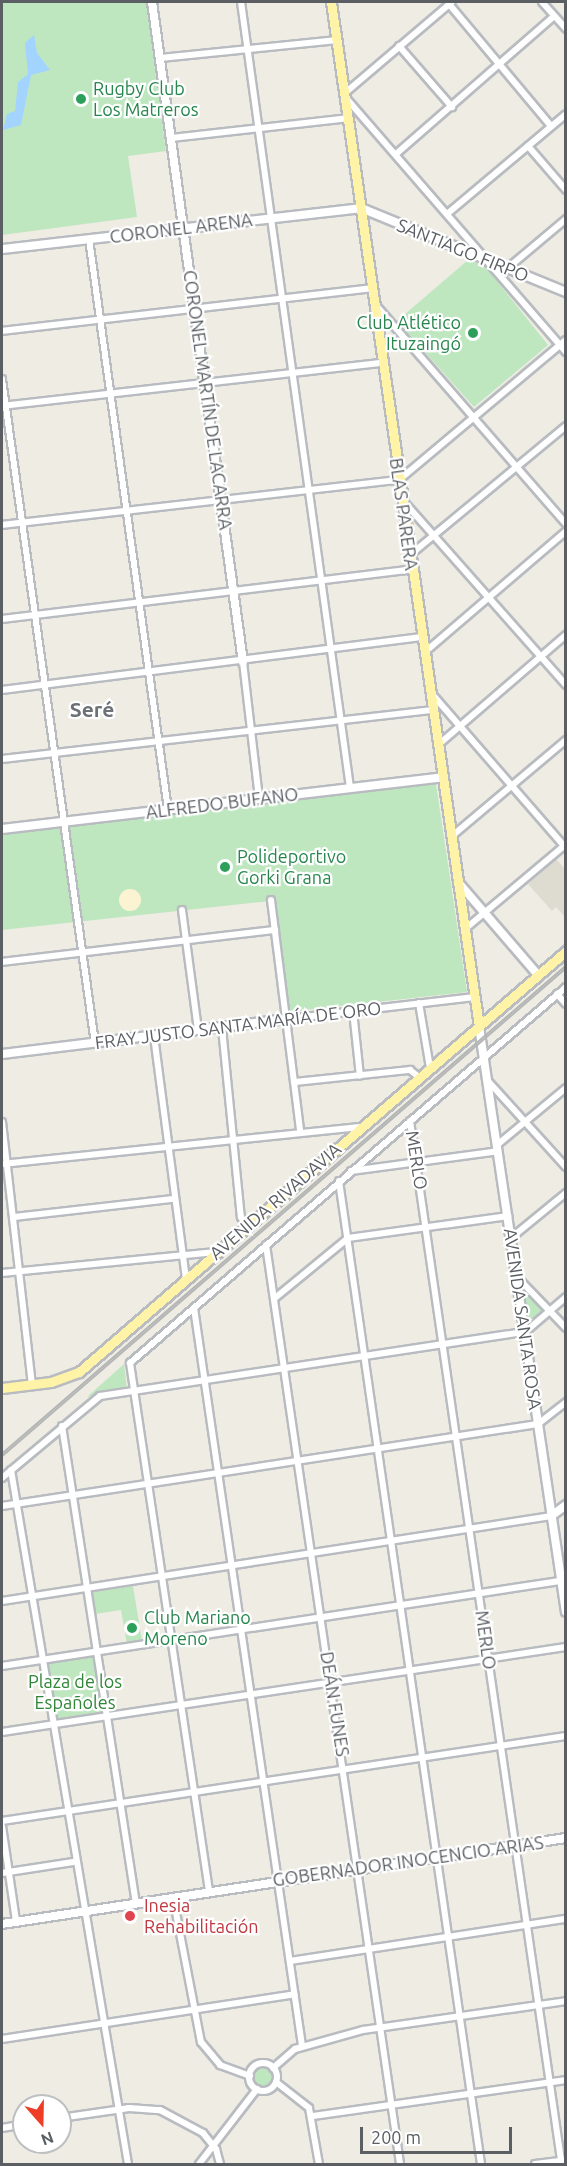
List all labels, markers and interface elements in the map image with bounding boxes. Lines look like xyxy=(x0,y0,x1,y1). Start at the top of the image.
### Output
place label: Rugby Club Los Matreros xyxy=(93,78,198,121)
marker: Rugby Club Los Matreros xyxy=(74,92,88,106)
street label: CORONEL ARENA xyxy=(108,209,254,247)
street label: SANTIAGO FIRPO xyxy=(394,214,532,286)
street label: CORONEL MARTÍN DE LACARRA xyxy=(179,269,237,531)
place label: Club Atlético Ituzaingó xyxy=(357,312,461,354)
marker: Club Atlético Ituzaingó xyxy=(466,326,480,340)
street label: BLAS PARERA xyxy=(385,456,423,572)
district label: Seré xyxy=(70,696,114,722)
street label: ALFREDO BUFANO xyxy=(144,783,300,823)
place label: Polideportivo Gorki Grana xyxy=(237,846,346,888)
marker: Polideportivo Gorki Grana xyxy=(218,860,232,874)
street label: FRAY JUSTO SANTA MARÍA DE ORO xyxy=(94,997,382,1053)
street label: MERLO xyxy=(402,1129,432,1191)
street label: AVENIDA RIVADAVIA xyxy=(205,1138,345,1264)
street label: AVENIDA SANTA ROSA xyxy=(500,1227,546,1411)
place label: Club Mariano Moreno xyxy=(144,1607,251,1650)
street label: MERLO xyxy=(471,1609,501,1671)
marker: Club Mariano Moreno xyxy=(125,1621,139,1635)
street label: DEÁN FUNES xyxy=(316,1650,354,1758)
park label: Plaza de los Españoles xyxy=(28,1671,122,1714)
street label: GOBERNADOR INOCENCIO ARIAS xyxy=(271,1831,545,1891)
place label: Inesia Rehabilitación xyxy=(144,1895,258,1938)
marker: Inesia Rehabilitación xyxy=(121,1907,139,1925)
north arrow xyxy=(12,2094,72,2154)
scale bar xyxy=(363,2115,514,2153)
text: 200 m xyxy=(371,2127,421,2147)
text: N xyxy=(39,2129,56,2150)

